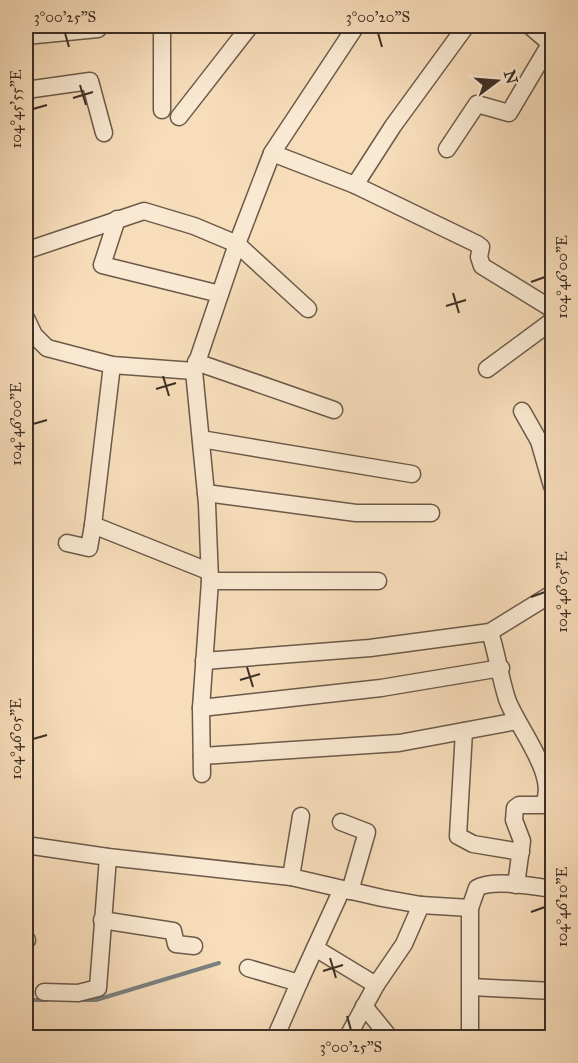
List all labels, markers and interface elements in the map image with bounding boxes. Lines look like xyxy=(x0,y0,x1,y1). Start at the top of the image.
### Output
text: 3°00'25"S xyxy=(34,8,96,26)
text: 3°00'20"S xyxy=(346,8,410,26)
north arrow xyxy=(467,51,527,111)
text: N xyxy=(500,68,522,87)
text: 104°45'55"E xyxy=(7,69,25,149)
text: 104°46'00"E xyxy=(553,235,571,319)
text: 104°46'00"E xyxy=(7,382,25,466)
text: 104°46'05"E xyxy=(553,551,571,633)
text: 104°46'05"E xyxy=(7,698,25,780)
text: 104°46'10"E xyxy=(553,867,571,947)
text: 3°00'25"S xyxy=(320,1038,382,1056)

